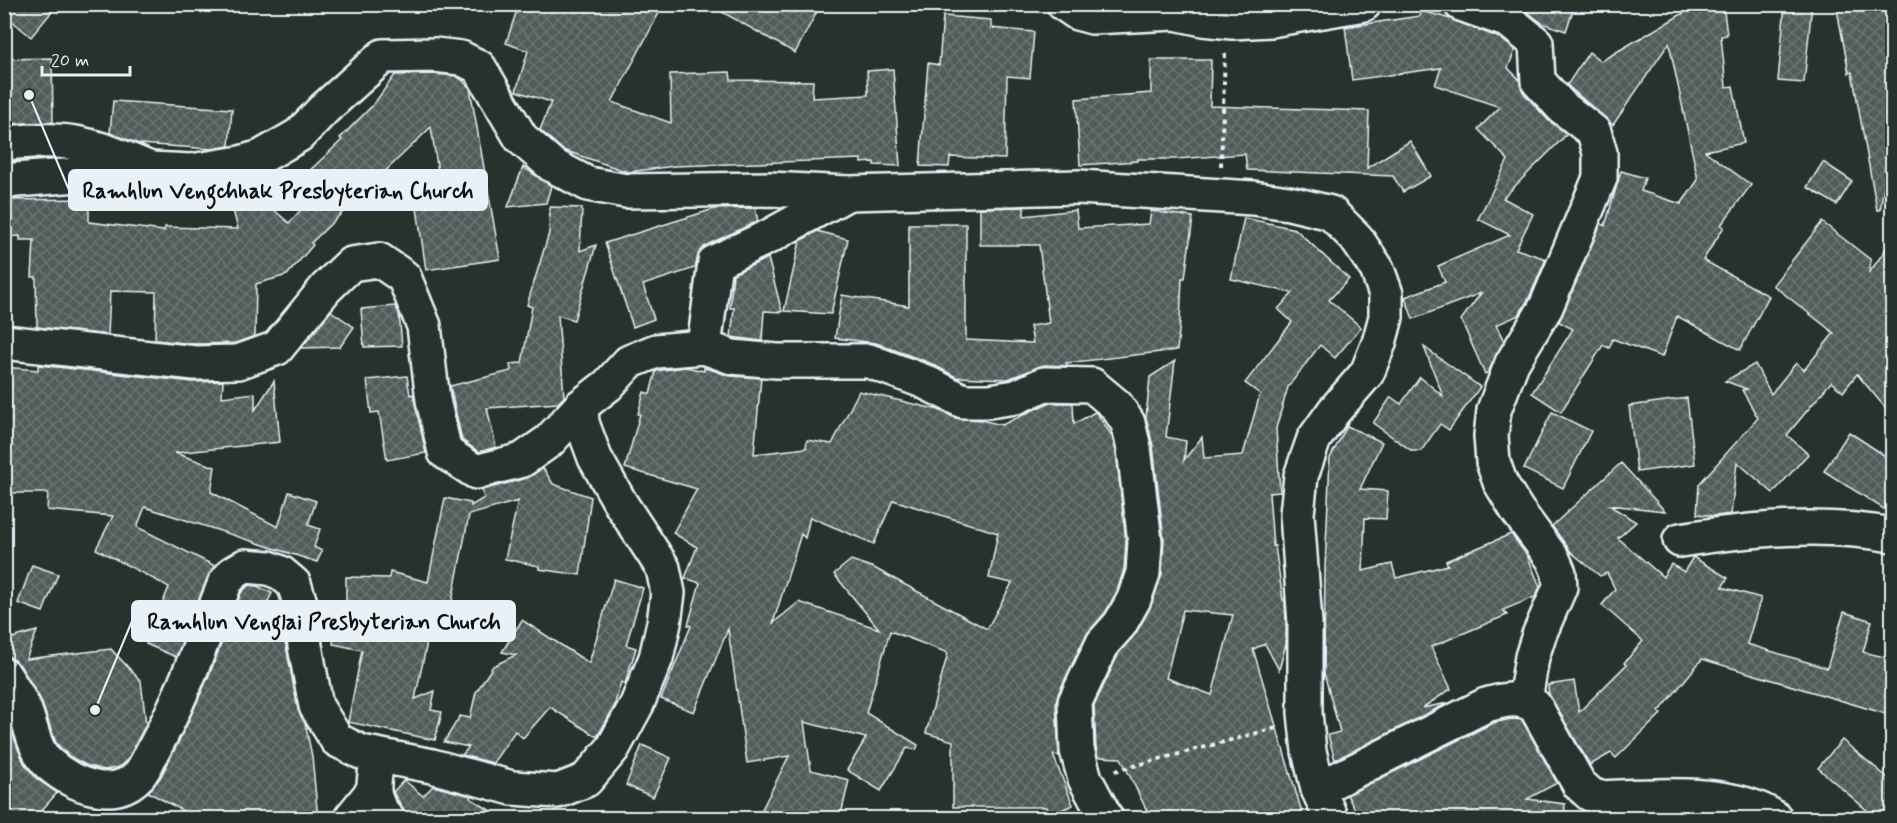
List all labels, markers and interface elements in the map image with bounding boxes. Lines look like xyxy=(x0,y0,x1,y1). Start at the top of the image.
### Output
scale bar xyxy=(42,39,130,77)
text: 20 m xyxy=(51,49,89,73)
callout: Ramhlun Vengchhak Presbyterian Church xyxy=(69,170,487,210)
text: Ramhlun Vengchhak Presbyterian Church xyxy=(82,178,474,210)
callout: Ramhlun Venglai Presbyterian Church xyxy=(132,601,515,641)
text: Ramhlun Venglai Presbyterian Church xyxy=(147,609,501,641)

